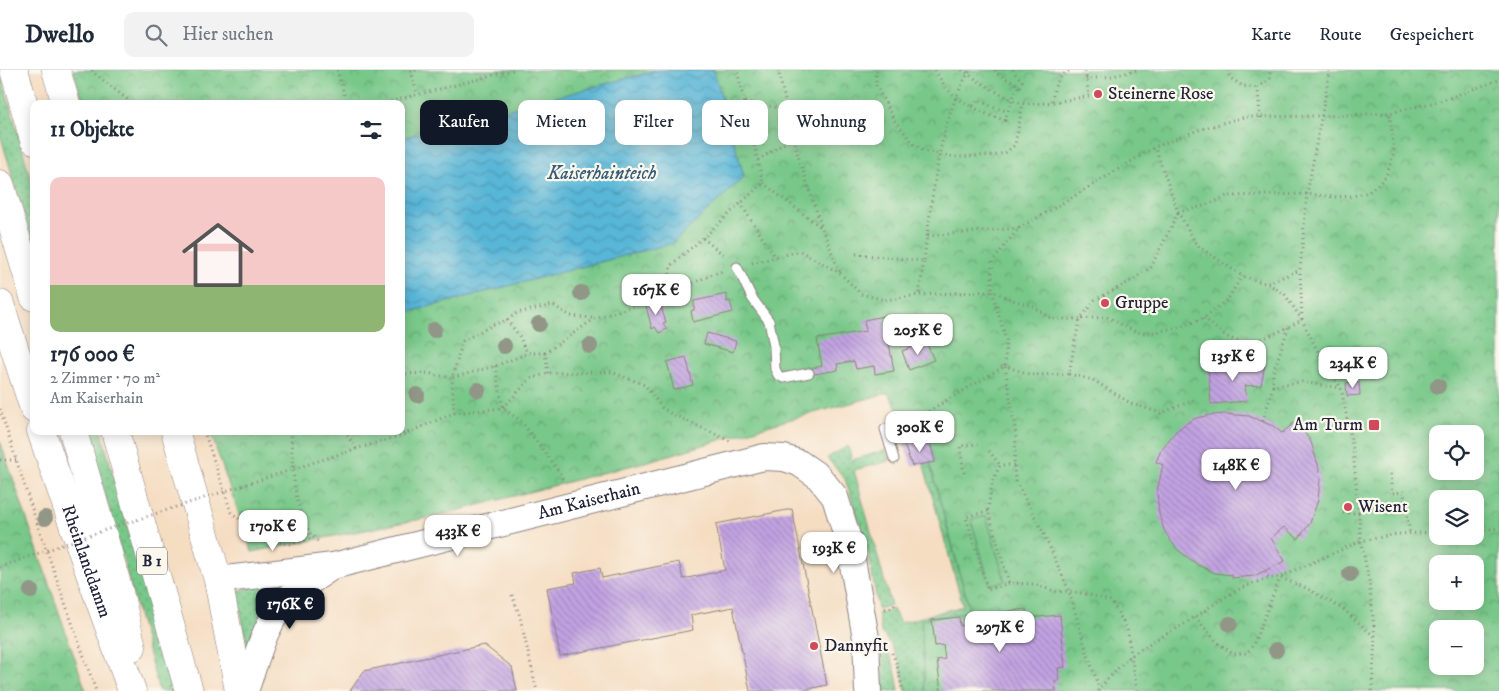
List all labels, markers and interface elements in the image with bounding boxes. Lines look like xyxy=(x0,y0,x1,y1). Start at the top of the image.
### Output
search box xyxy=(124,12,474,57)
text: Dwello xyxy=(25,20,94,50)
icon: search xyxy=(142,21,170,49)
text: Hier suchen xyxy=(182,23,273,46)
text: Karte xyxy=(1251,24,1291,46)
text: Route xyxy=(1319,24,1362,46)
text: Gespeichert xyxy=(1390,24,1474,46)
place label: Steinerne Rose xyxy=(1108,83,1214,105)
marker: Steinerne Rose xyxy=(1092,88,1104,100)
chip: Kaufen xyxy=(420,100,508,145)
chip: Mieten xyxy=(518,100,605,145)
chip: Filter xyxy=(615,100,692,145)
chip: Neu xyxy=(702,100,768,145)
chip: Wohnung xyxy=(778,100,884,145)
icon: filters xyxy=(357,116,385,144)
text: 11 Objekte xyxy=(50,117,134,143)
water label: Kaiserhainteich xyxy=(546,162,657,185)
icon: home xyxy=(173,210,263,300)
pin: 167K € xyxy=(615,274,697,316)
text: 167K € xyxy=(633,280,679,300)
place label: Gruppe xyxy=(1115,292,1169,314)
marker: Gruppe xyxy=(1099,297,1111,309)
pin: 205K € xyxy=(877,314,959,356)
text: 205K € xyxy=(894,320,942,340)
pin: 135K € xyxy=(1192,340,1274,382)
text: 176 000 € xyxy=(50,342,135,368)
text: 135K € xyxy=(1211,346,1255,366)
pin: 234K € xyxy=(1312,346,1394,389)
text: 234K € xyxy=(1329,353,1377,373)
text: 2 Zimmer · 70 m² xyxy=(50,368,160,388)
text: Am Kaiserhain xyxy=(50,388,143,408)
pin: 300K € xyxy=(879,410,961,453)
place label: Am Turm xyxy=(1293,414,1363,436)
text: 300K € xyxy=(896,417,944,437)
marker: Am Turm xyxy=(1367,418,1381,432)
map controls xyxy=(1429,425,1484,675)
button: locate xyxy=(1429,425,1484,480)
pin: 148K € xyxy=(1195,448,1277,491)
text: 148K € xyxy=(1212,455,1260,475)
street label: Am Kaiserhain xyxy=(535,478,643,525)
button: layers xyxy=(1429,490,1484,545)
place label: Wisent xyxy=(1357,496,1408,518)
marker: Wisent xyxy=(1342,501,1354,513)
street label: Rheinlanddamm xyxy=(56,502,116,621)
pin: 170K € xyxy=(232,510,314,552)
pin: 433K € xyxy=(417,514,499,557)
text: 170K € xyxy=(250,516,296,536)
text: 433K € xyxy=(435,521,481,541)
pin: 193K € xyxy=(793,532,875,574)
text: 193K € xyxy=(812,538,856,558)
road number: B 1 xyxy=(137,548,167,574)
button: + xyxy=(1429,555,1484,610)
pin: 176K € xyxy=(249,588,331,630)
text: 176K € xyxy=(267,594,313,614)
pin: 297K € xyxy=(959,610,1041,653)
text: 297K € xyxy=(976,617,1024,637)
button: − xyxy=(1429,620,1484,675)
place label: Dannyfit xyxy=(824,635,888,657)
marker: Dannyfit xyxy=(808,640,820,652)

